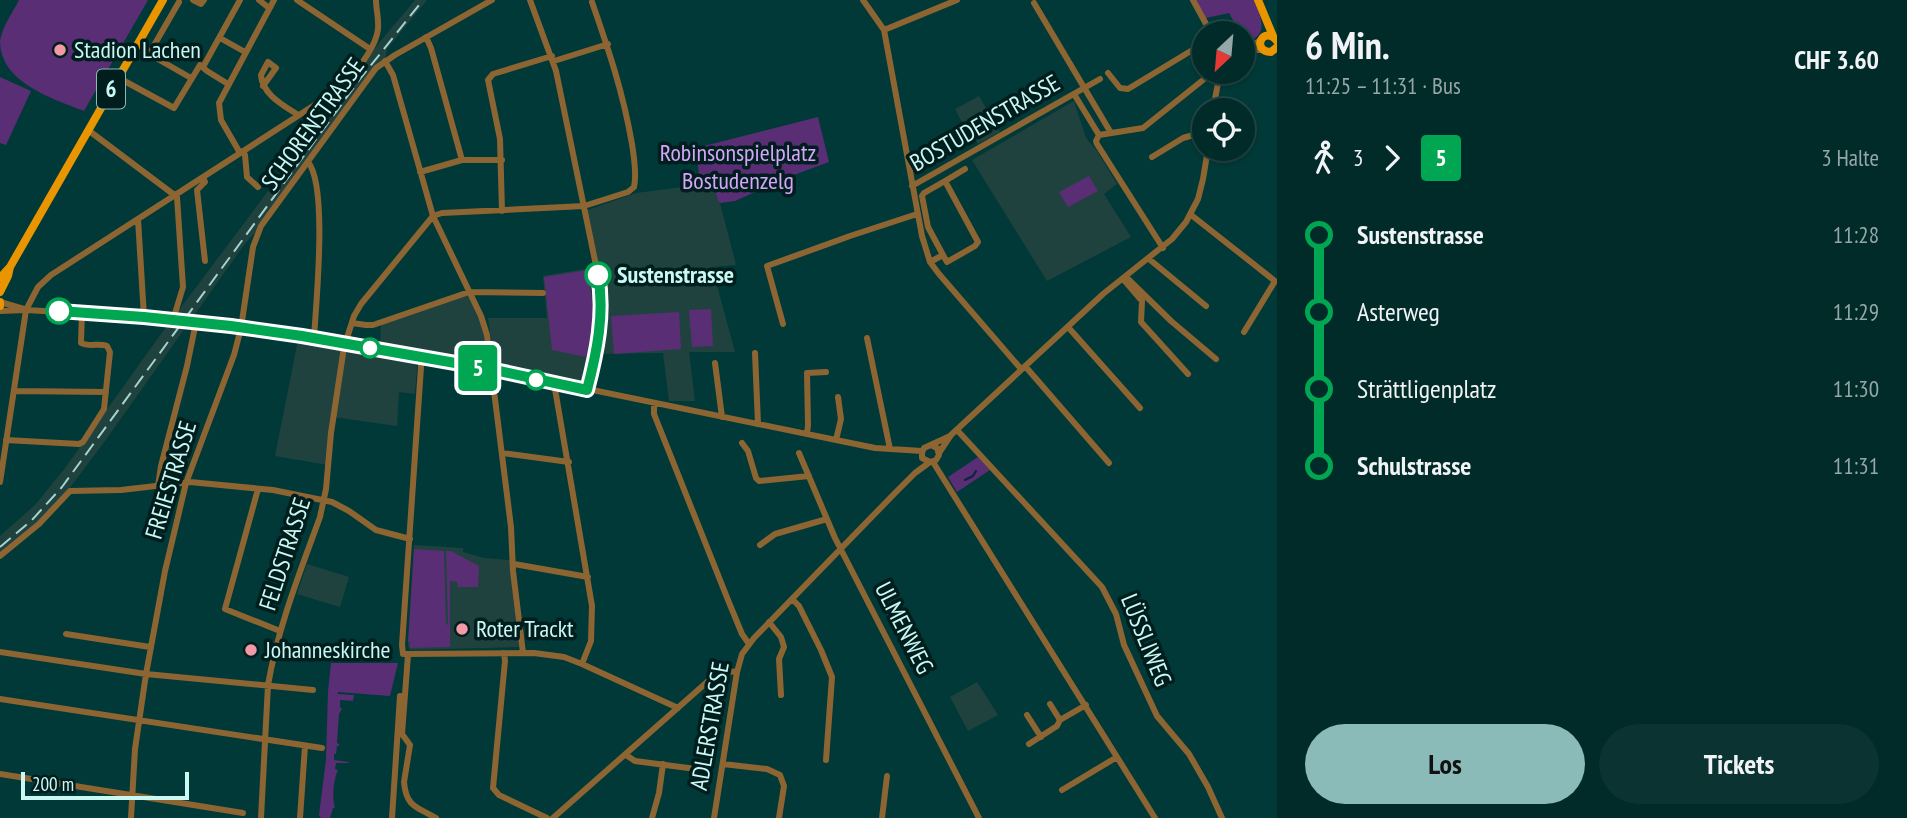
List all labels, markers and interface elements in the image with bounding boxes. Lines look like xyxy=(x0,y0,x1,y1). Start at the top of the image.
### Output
text: 6 Min. xyxy=(1305,20,1390,69)
north arrow xyxy=(1192,21,1255,84)
map controls xyxy=(1192,21,1255,161)
place label: Stadion Lachen xyxy=(74,34,201,65)
marker: Stadion Lachen xyxy=(52,42,68,58)
text: CHF 3.60 xyxy=(1794,43,1879,76)
street label: SCHORENSTRASSE xyxy=(254,51,371,196)
street label: BOSTUDENSTRASSE xyxy=(904,67,1065,178)
road number: 6 xyxy=(97,69,125,108)
text: 11:25 – 11:31 · Bus xyxy=(1305,71,1461,100)
button: locate xyxy=(1192,98,1255,161)
park label: Robinsonspielplatz Bostudenzelg xyxy=(660,137,816,196)
icon: walk xyxy=(1305,139,1343,177)
icon: forward xyxy=(1373,139,1411,177)
text: 5 xyxy=(1435,142,1447,173)
text: 3 xyxy=(1353,143,1363,172)
text: 3 Halte xyxy=(1821,143,1879,172)
text: Sustenstrasse xyxy=(1357,218,1484,251)
text: 11:28 xyxy=(1833,220,1879,249)
place label: Sustenstrasse xyxy=(617,259,734,290)
marker: Sustenstrasse xyxy=(585,262,611,288)
text: Asterweg xyxy=(1357,295,1440,328)
text: 11:29 xyxy=(1833,297,1879,326)
unlabelled marker xyxy=(46,298,72,324)
unlabelled marker xyxy=(360,338,380,358)
line badge: 5 xyxy=(455,345,501,391)
text: 5 xyxy=(472,352,484,383)
unlabelled marker xyxy=(526,370,546,390)
text: Strättligenplatz xyxy=(1357,372,1496,405)
text: 11:30 xyxy=(1833,374,1879,403)
street label: FREIESTRASSE xyxy=(138,417,203,543)
text: Schulstrasse xyxy=(1357,449,1471,482)
text: 11:31 xyxy=(1833,451,1879,480)
street label: FELDSTRASSE xyxy=(252,493,317,614)
street label: ULMENWEG xyxy=(868,577,941,679)
street label: LÜSSLIWEG xyxy=(1114,589,1179,690)
place label: Roter Trackt xyxy=(476,613,574,644)
marker: Roter Trackt xyxy=(454,621,470,637)
place label: Johanneskirche xyxy=(264,634,391,665)
marker: Johanneskirche xyxy=(243,642,259,658)
street label: ADLERSTRASSE xyxy=(683,659,736,793)
button: Los xyxy=(1305,724,1585,804)
button: Tickets xyxy=(1599,724,1879,804)
scale bar xyxy=(21,769,189,801)
text: 200 m xyxy=(32,772,74,796)

